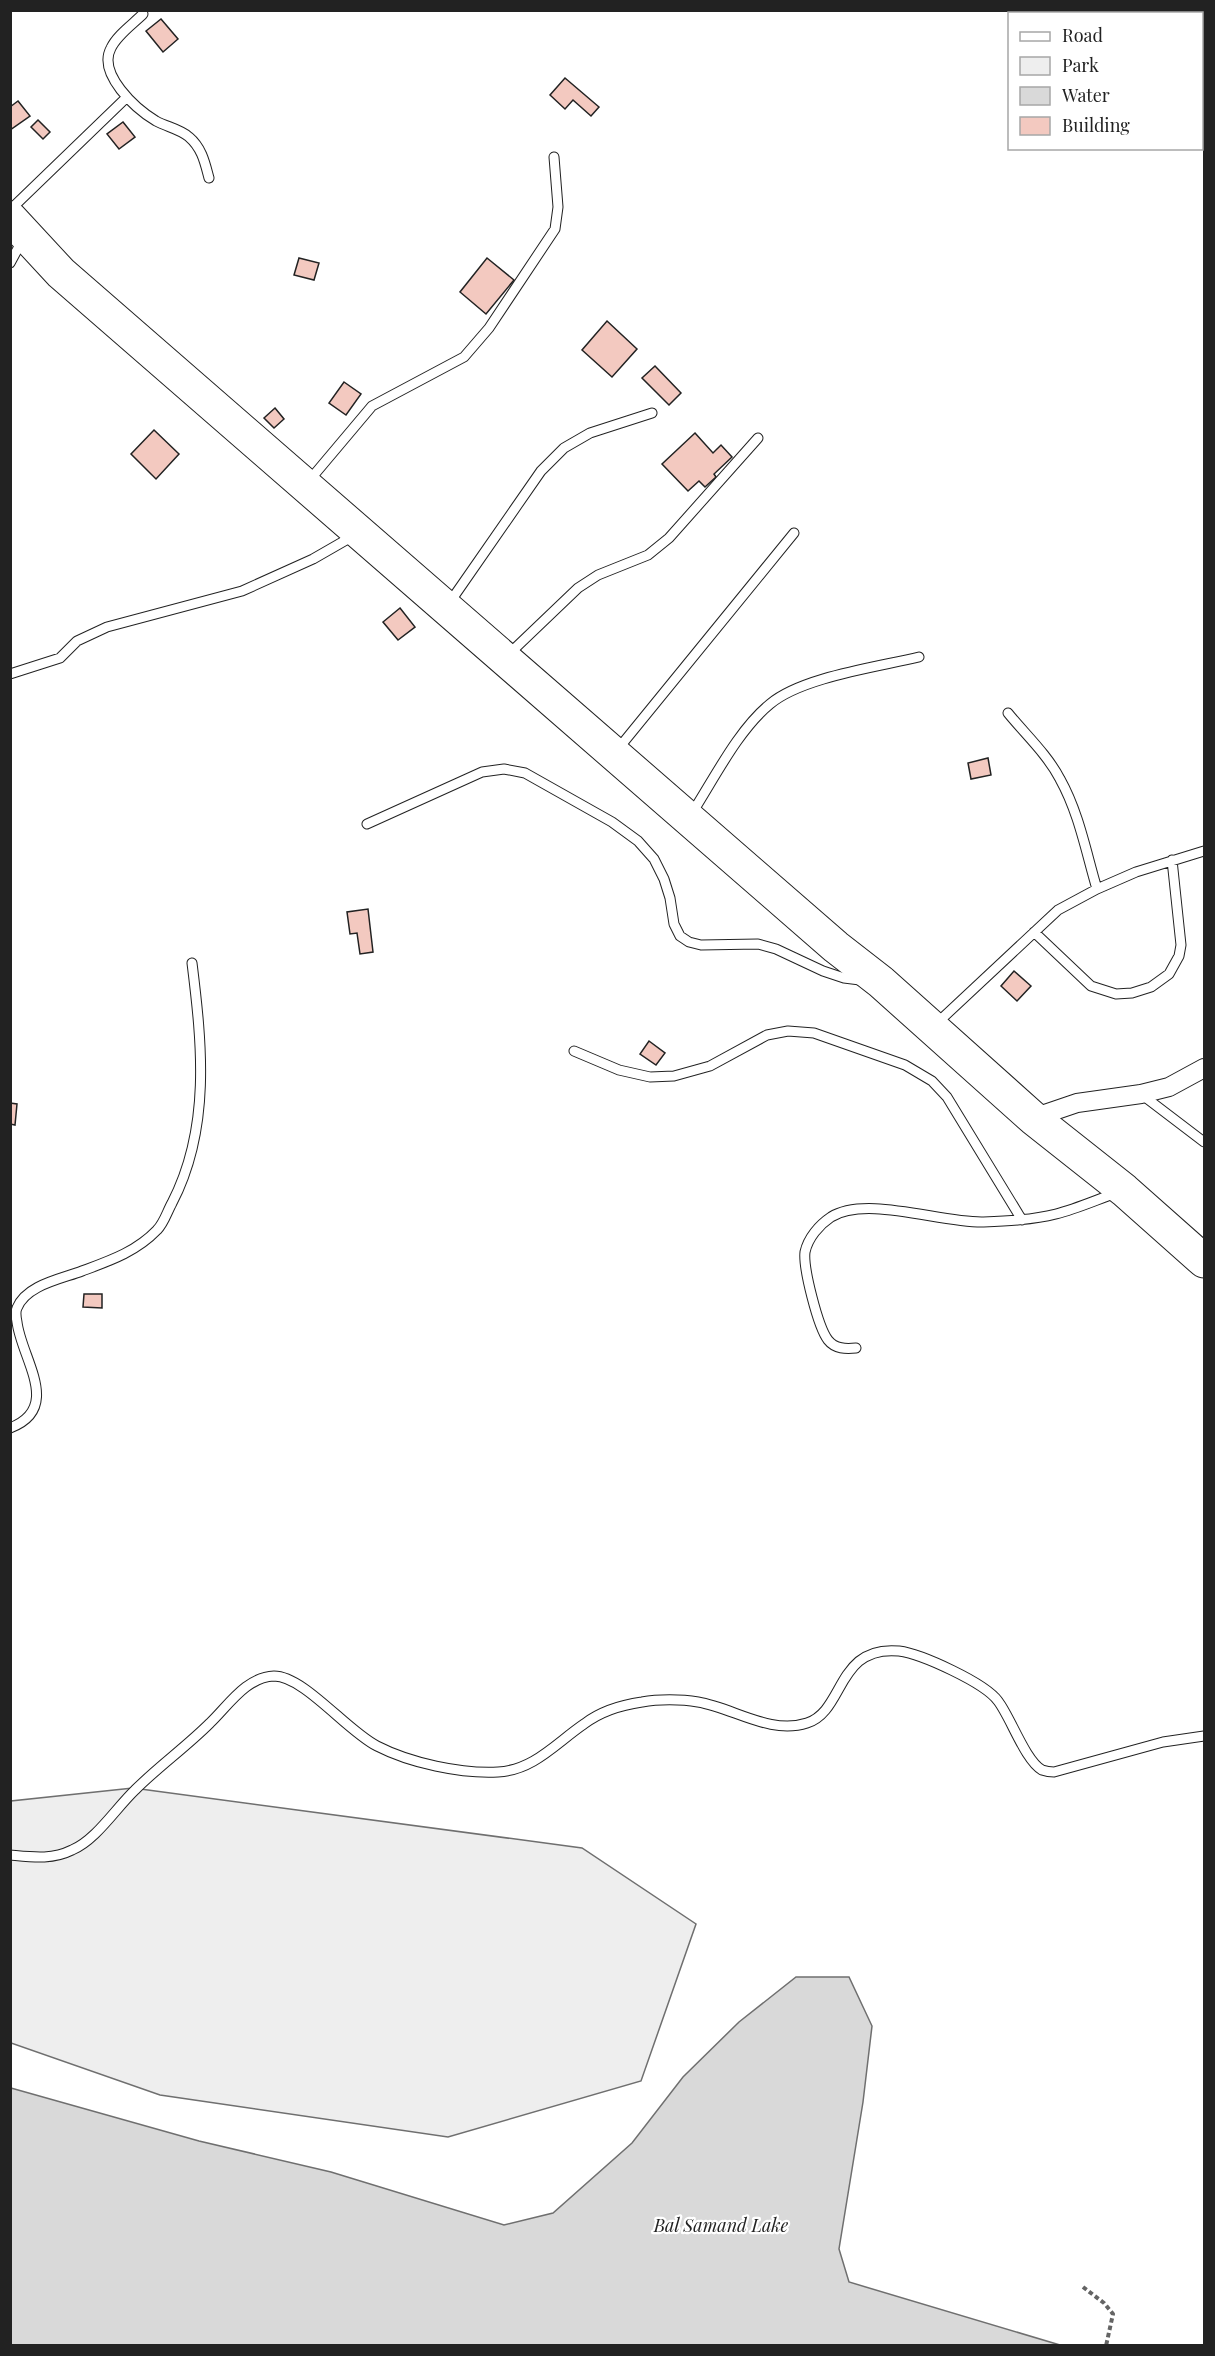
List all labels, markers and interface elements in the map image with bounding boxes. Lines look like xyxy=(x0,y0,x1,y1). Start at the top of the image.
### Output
legend xyxy=(1008,12,1203,150)
text: Road xyxy=(1062,23,1103,47)
text: Park xyxy=(1062,53,1099,77)
text: Water xyxy=(1061,83,1110,107)
text: Building xyxy=(1062,113,1130,137)
water label: Bal Samand Lake xyxy=(653,2213,789,2237)

